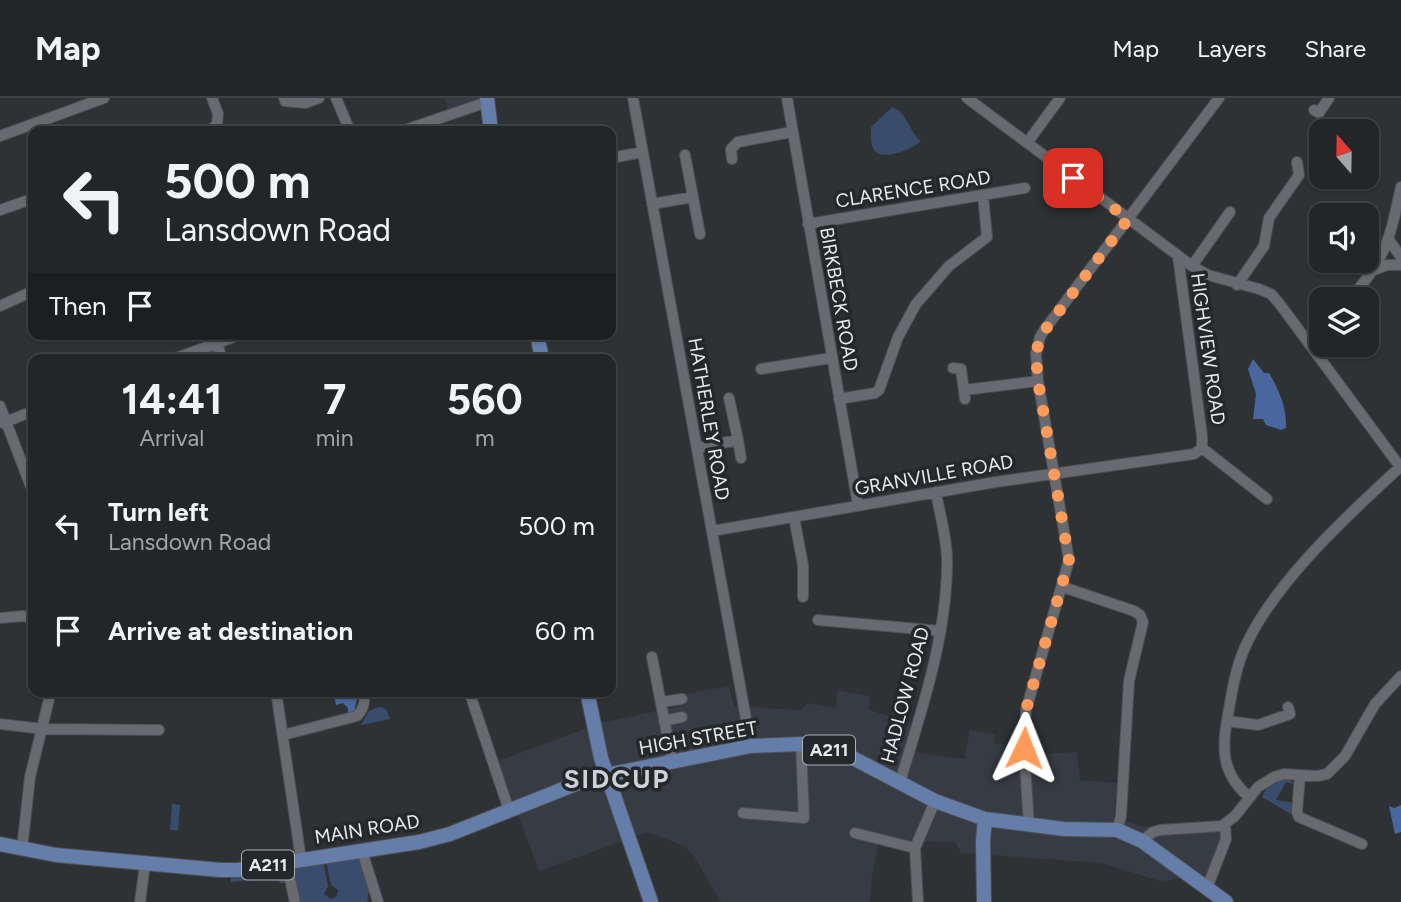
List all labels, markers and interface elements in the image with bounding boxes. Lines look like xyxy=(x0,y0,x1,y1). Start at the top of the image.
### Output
text: Map xyxy=(35,29,101,68)
text: Map xyxy=(1112,34,1159,63)
text: Layers xyxy=(1197,34,1266,63)
text: Share xyxy=(1304,34,1366,63)
north arrow xyxy=(1309,119,1379,189)
map controls xyxy=(1309,119,1379,357)
pin xyxy=(1043,148,1103,208)
text: 500 m xyxy=(164,151,310,210)
icon: left xyxy=(49,154,140,245)
icon: arrive xyxy=(1054,159,1092,197)
street label: CLARENCE ROAD xyxy=(834,165,992,213)
button: sound xyxy=(1309,203,1379,273)
text: Lansdown Road xyxy=(164,211,391,249)
street label: BIRKBECK ROAD xyxy=(815,225,863,373)
street label: HIGHVIEW ROAD xyxy=(1186,272,1230,426)
icon: arrive xyxy=(121,287,159,325)
button: layers xyxy=(1309,287,1379,357)
text: Then xyxy=(49,290,107,322)
street label: HATHERLEY ROAD xyxy=(683,336,735,502)
text: 14:41 xyxy=(121,374,223,425)
text: 7 xyxy=(323,374,346,425)
text: 560 xyxy=(447,374,523,425)
text: Arrival xyxy=(139,424,204,452)
text: min xyxy=(316,424,354,452)
text: m xyxy=(475,424,495,452)
street label: GRANVILLE ROAD xyxy=(853,450,1015,500)
text: Turn left xyxy=(108,496,209,528)
icon: left xyxy=(49,507,87,545)
text: 500 m xyxy=(518,510,595,542)
text: Lansdown Road xyxy=(108,528,271,556)
icon: arrive xyxy=(49,612,87,650)
text: Arrive at destination xyxy=(108,615,353,647)
text: 60 m xyxy=(535,615,595,647)
street label: HADLOW ROAD xyxy=(876,624,934,766)
position arrow xyxy=(987,711,1061,785)
street label: HIGH STREET xyxy=(637,716,760,760)
road number: A211 xyxy=(803,736,855,764)
district label: SIDCUP xyxy=(564,763,670,795)
street label: MAIN ROAD xyxy=(313,809,421,849)
road number: A211 xyxy=(242,850,294,880)

